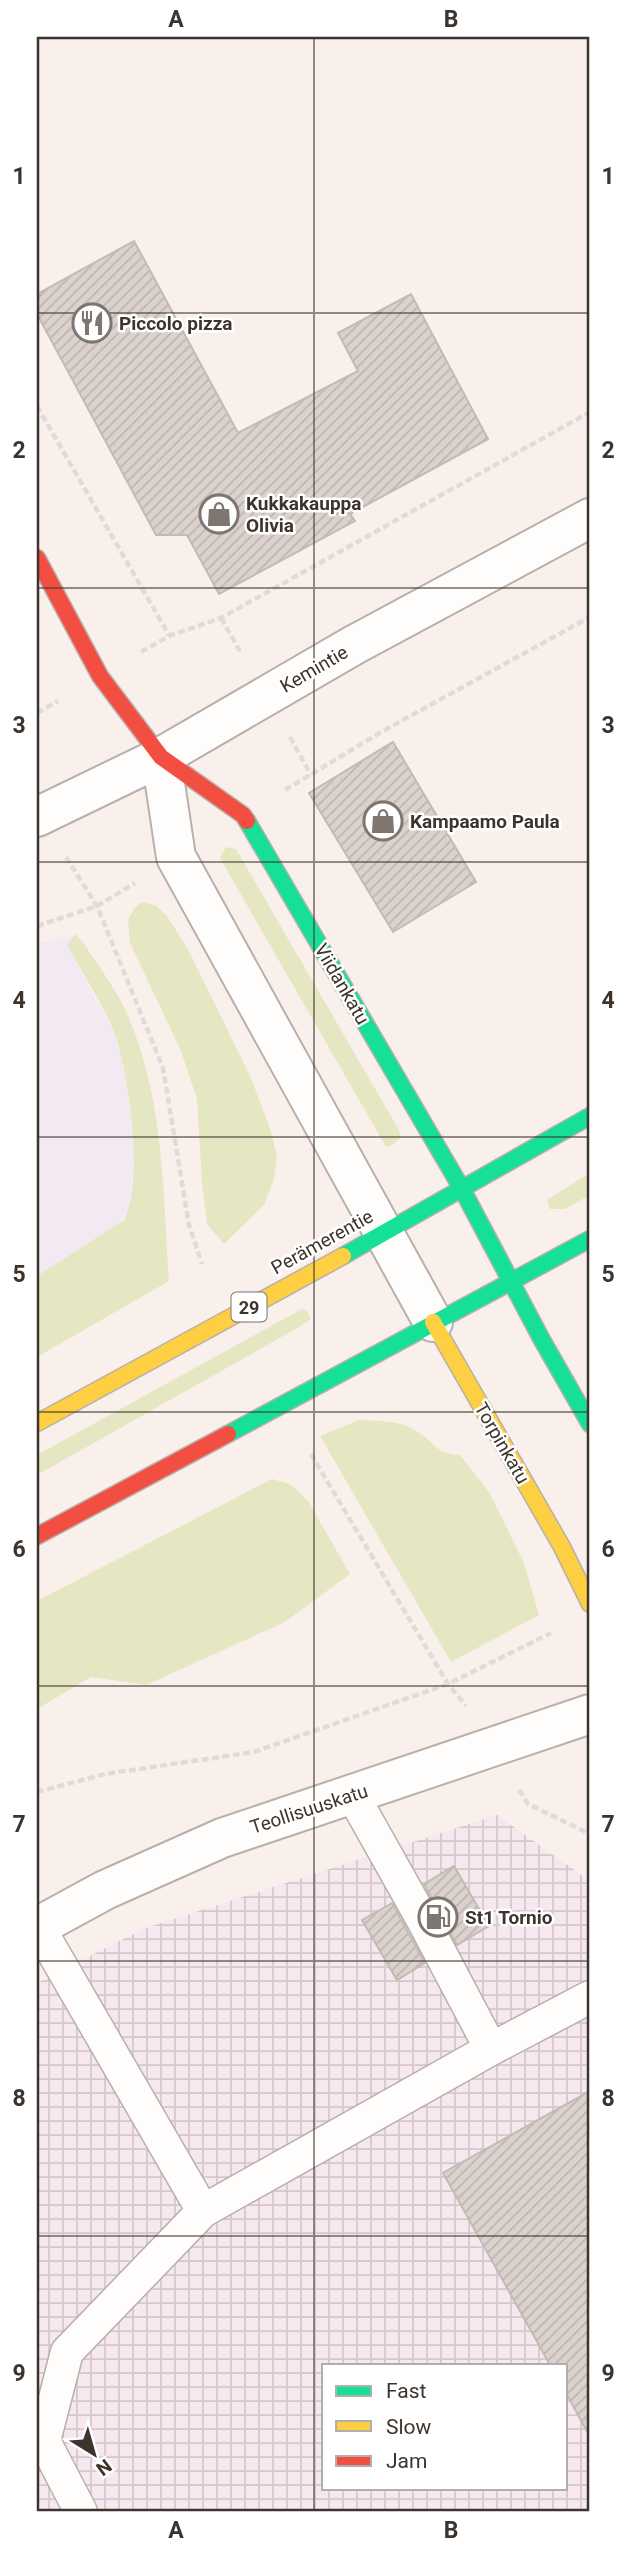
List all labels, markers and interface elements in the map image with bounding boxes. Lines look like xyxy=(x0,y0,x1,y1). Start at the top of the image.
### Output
text: A xyxy=(168,6,184,33)
text: B xyxy=(444,6,458,33)
text: 1 xyxy=(12,163,26,190)
text: 1 xyxy=(601,163,615,190)
restaurant icon: Piccolo pizza xyxy=(71,302,113,344)
place label: Piccolo pizza xyxy=(119,312,233,335)
text: 2 xyxy=(12,437,26,464)
text: 2 xyxy=(601,437,615,464)
place label: Kukkakauppa Olivia xyxy=(246,492,361,537)
shop icon: Kukkakauppa Olivia xyxy=(198,493,240,535)
street label: Kemintie xyxy=(276,640,352,698)
text: 3 xyxy=(12,712,26,739)
text: 3 xyxy=(601,712,615,739)
shop icon: Kampaamo Paula xyxy=(362,800,404,842)
place label: Kampaamo Paula xyxy=(410,810,560,833)
street label: Viidankatu xyxy=(310,939,374,1029)
text: 4 xyxy=(12,987,26,1014)
text: 4 xyxy=(601,987,615,1014)
street label: Perämerentie xyxy=(267,1205,377,1279)
text: 5 xyxy=(12,1261,26,1288)
text: 5 xyxy=(601,1261,615,1288)
road number: 29 xyxy=(232,1292,266,1322)
street label: Torpinkatu xyxy=(470,1398,534,1488)
text: 6 xyxy=(12,1536,26,1563)
text: 6 xyxy=(601,1536,615,1563)
street label: Teollisuuskatu xyxy=(247,1779,371,1839)
text: 7 xyxy=(12,1811,26,1838)
text: 7 xyxy=(601,1811,615,1838)
fuel station icon: St1 Tornio xyxy=(417,1896,459,1938)
place label: St1 Tornio xyxy=(465,1906,553,1929)
text: 8 xyxy=(12,2085,26,2112)
text: 8 xyxy=(601,2085,615,2112)
text: 9 xyxy=(12,2360,26,2387)
text: 9 xyxy=(601,2360,615,2387)
legend xyxy=(322,2364,568,2490)
text: Fast xyxy=(386,2379,427,2403)
text: Slow xyxy=(386,2415,432,2439)
north arrow xyxy=(60,2420,130,2490)
text: Jam xyxy=(386,2449,427,2473)
text: N xyxy=(92,2454,116,2480)
text: A xyxy=(168,2517,184,2544)
text: B xyxy=(444,2517,458,2544)

